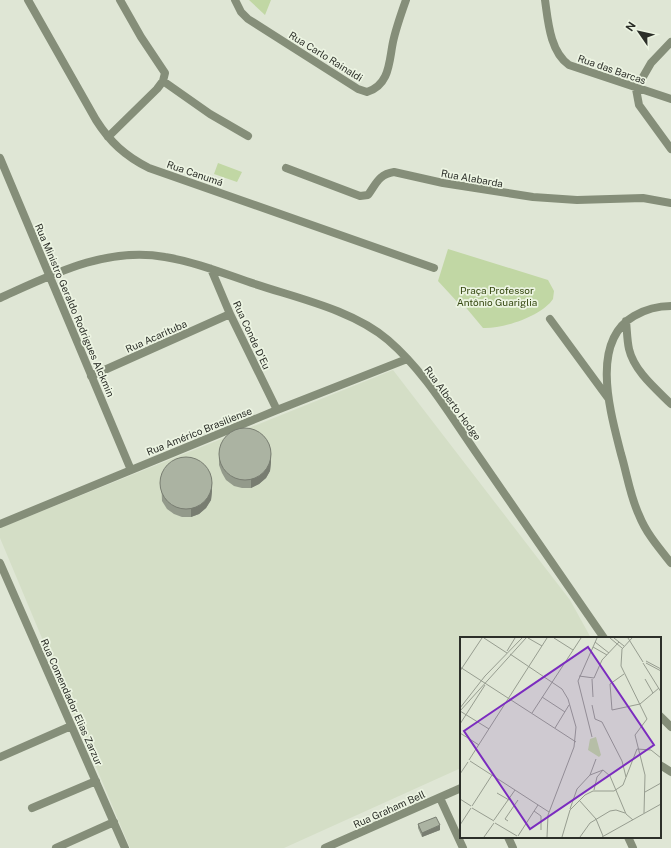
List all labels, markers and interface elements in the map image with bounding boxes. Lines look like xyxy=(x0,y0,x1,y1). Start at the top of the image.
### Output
north arrow xyxy=(619,12,659,52)
text: N xyxy=(623,19,638,33)
street label: Rua Carlo Rainaldi xyxy=(287,28,365,84)
street label: Rua das Barcas xyxy=(576,52,648,86)
street label: Rua Canumá xyxy=(165,158,225,188)
street label: Rua Alabarda xyxy=(440,167,504,189)
street label: Rua Ministro Geraldo Rodrigues Alckmin xyxy=(33,221,117,399)
park label: Praça Professor Antônio Guariglia xyxy=(457,284,537,308)
street label: Rua Conde D'Eu xyxy=(231,299,273,371)
street label: Rua Acarituba xyxy=(123,317,189,355)
street label: Rua Alberto Hodge xyxy=(422,364,484,443)
street label: Rua Américo Brasiliense xyxy=(144,404,254,458)
street label: Rua Comendador Elias Zarzur xyxy=(39,637,105,767)
inset map xyxy=(460,637,661,838)
street label: Rua Graham Bell xyxy=(351,788,427,830)

